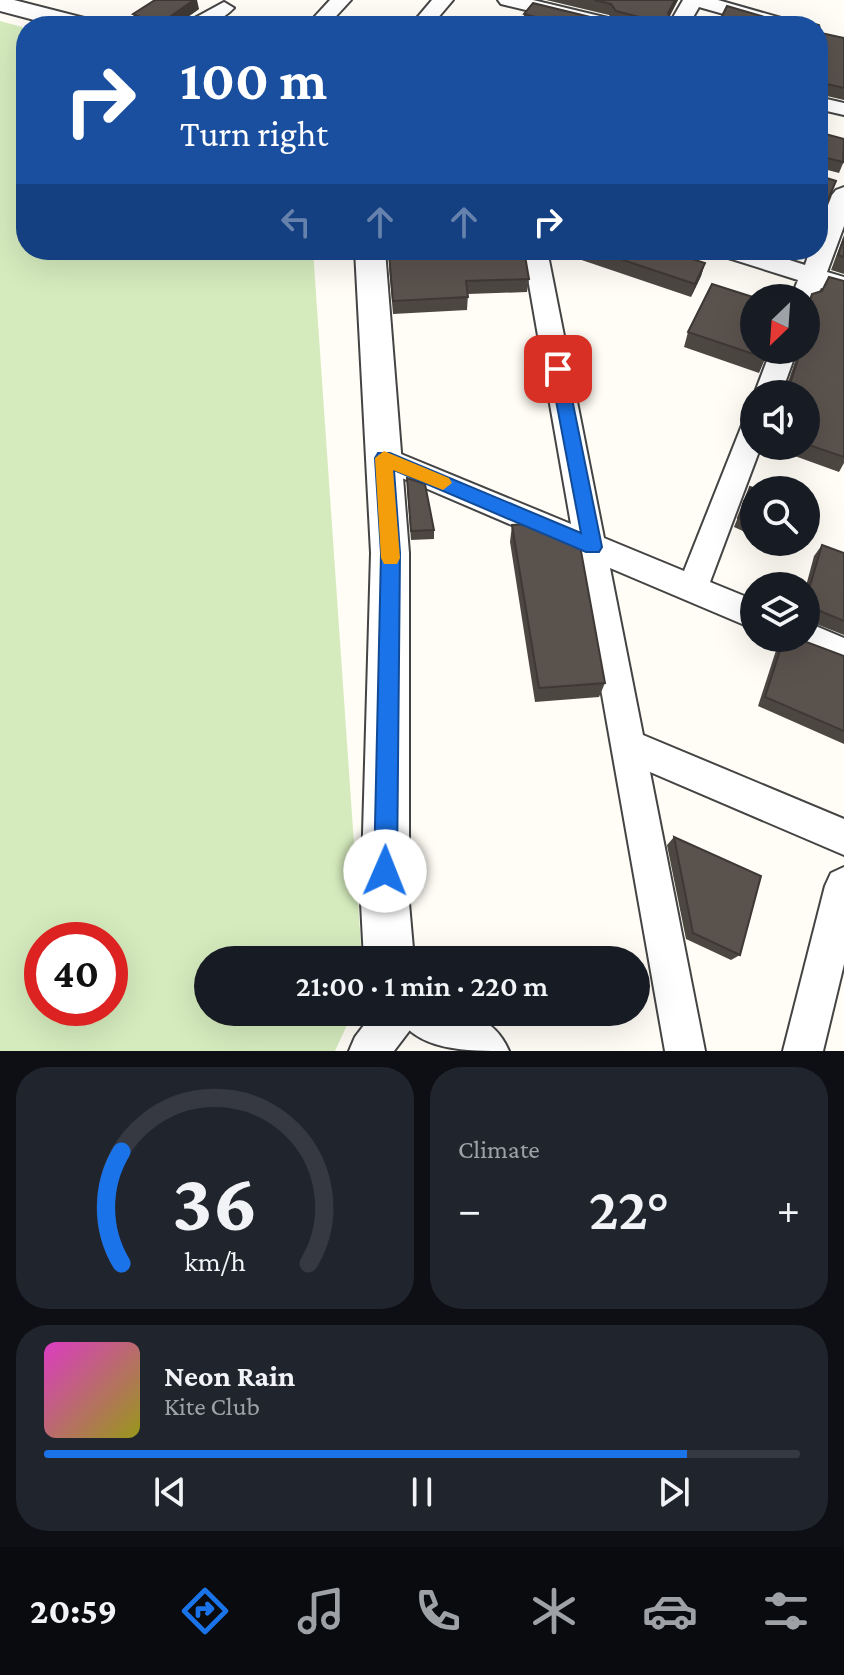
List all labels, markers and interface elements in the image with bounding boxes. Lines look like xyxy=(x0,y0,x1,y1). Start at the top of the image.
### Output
icon: right xyxy=(48,48,152,152)
text: 100 m xyxy=(180,49,327,111)
text: Turn right xyxy=(180,114,328,154)
icon: left xyxy=(274,200,318,244)
icon: ahead xyxy=(358,200,402,244)
icon: ahead xyxy=(442,200,486,244)
icon: right xyxy=(526,200,570,244)
north arrow xyxy=(740,284,820,364)
map controls xyxy=(740,284,820,652)
pin xyxy=(524,335,592,403)
icon: arrive xyxy=(536,347,580,391)
button: sound xyxy=(740,380,820,460)
button: search xyxy=(740,476,820,556)
button: layers xyxy=(740,572,820,652)
position arrow xyxy=(343,829,427,913)
speed limit sign: 40 xyxy=(24,922,128,1026)
text: 21:00 · 1 min · 220 m xyxy=(296,969,548,1002)
text: Climate xyxy=(458,1135,540,1164)
text: 36 xyxy=(172,1155,258,1248)
text: 22° xyxy=(589,1175,669,1242)
text: − xyxy=(458,1185,481,1233)
text: + xyxy=(777,1185,800,1233)
text: km/h xyxy=(184,1245,246,1277)
text: Neon Rain xyxy=(164,1359,295,1392)
text: Kite Club xyxy=(164,1392,260,1421)
icon: previous xyxy=(148,1470,192,1514)
icon: pause xyxy=(400,1470,444,1514)
icon: next xyxy=(652,1470,696,1514)
icon: directions xyxy=(177,1583,233,1639)
icon: music xyxy=(293,1583,349,1639)
icon: phone xyxy=(410,1583,466,1639)
icon: climate xyxy=(526,1583,582,1639)
icon: car xyxy=(642,1583,698,1639)
icon: filters xyxy=(758,1583,814,1639)
text: 20:59 xyxy=(30,1591,117,1631)

